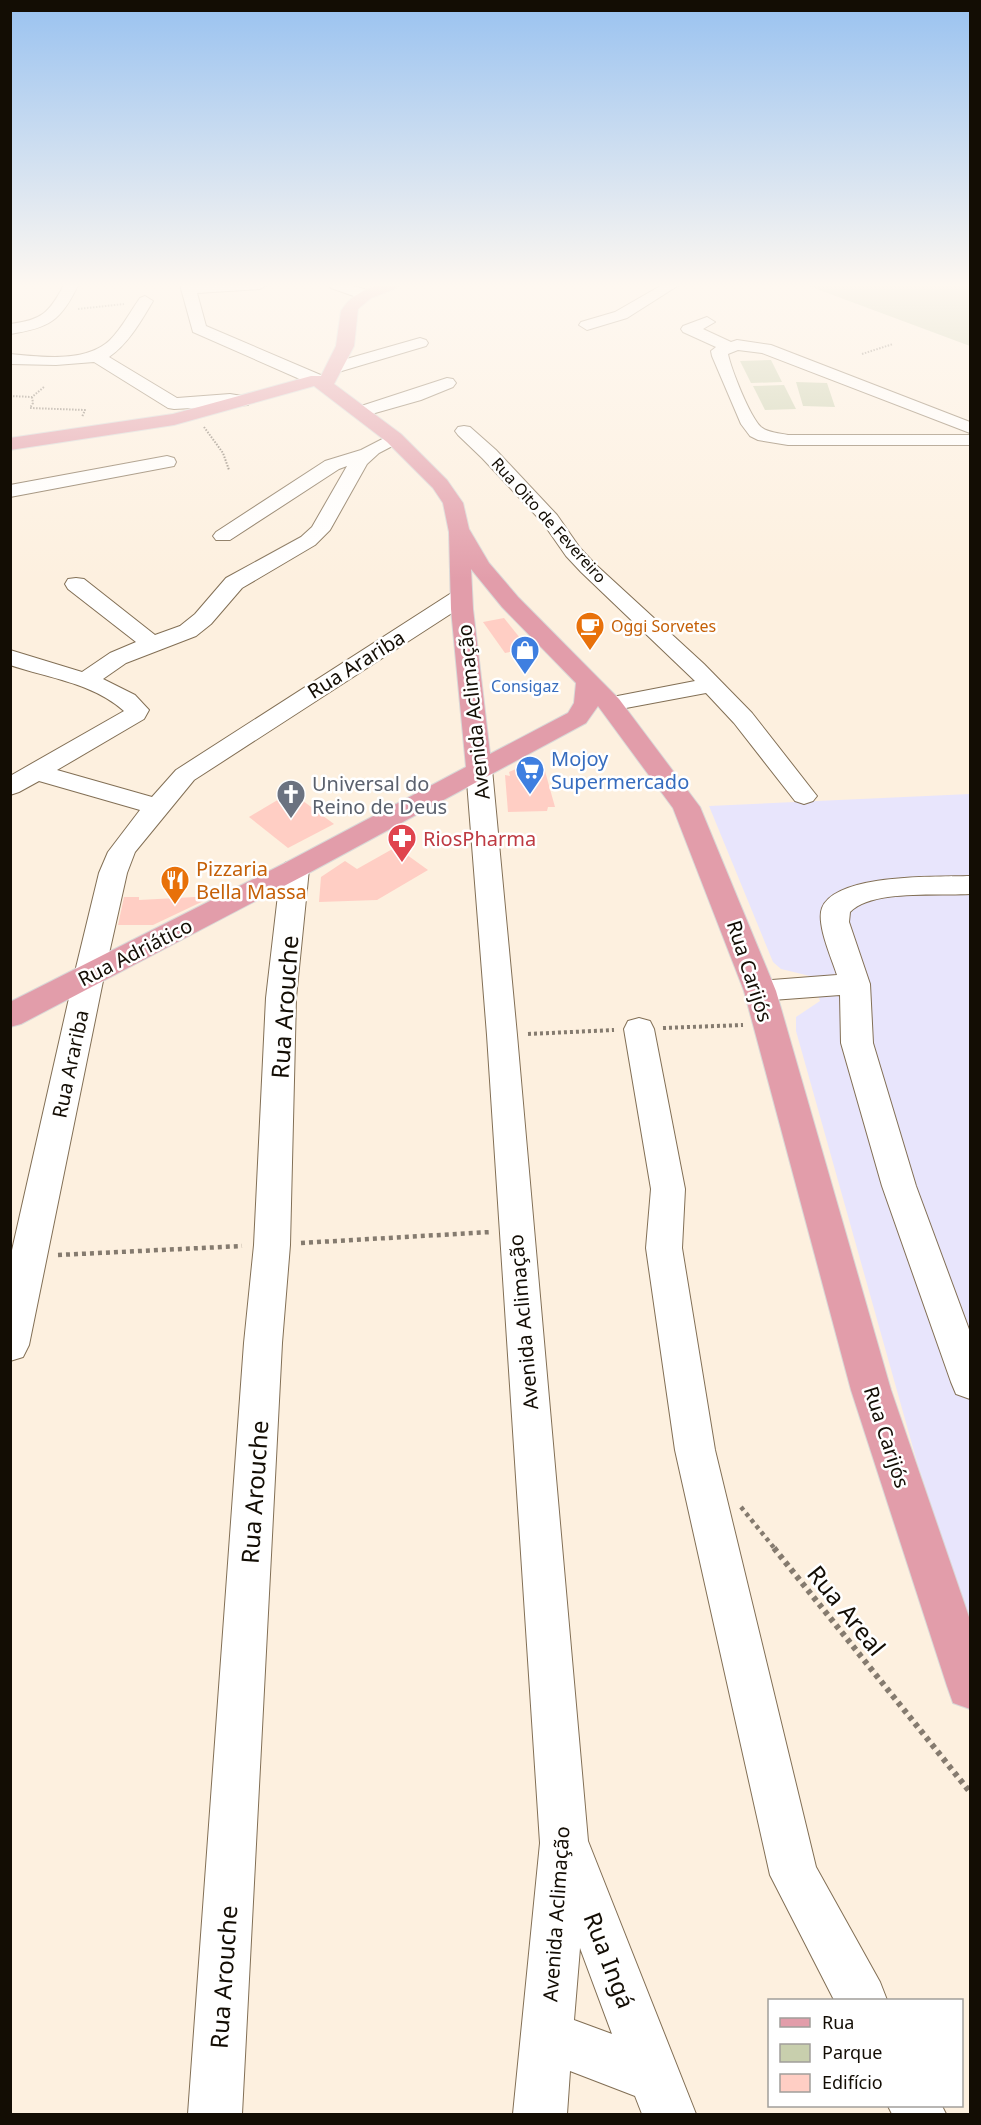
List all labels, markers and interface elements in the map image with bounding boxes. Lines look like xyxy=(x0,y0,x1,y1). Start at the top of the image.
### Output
street label: Rua Oito de Fevereiro xyxy=(487,453,611,587)
cafe icon: Oggi Sorvetes xyxy=(574,610,606,652)
place label: Oggi Sorvetes xyxy=(611,615,716,637)
street label: Rua Arariba xyxy=(302,623,410,705)
street label: Avenida Aclimação xyxy=(450,623,496,801)
shop icon: Consigaz xyxy=(509,634,541,676)
place label: Consigaz xyxy=(491,675,559,697)
place label: Mojoy Supermercado xyxy=(551,745,689,795)
supermarket icon: Mojoy Supermercado xyxy=(514,754,546,796)
place label: Universal do Reino de Deus xyxy=(312,770,447,820)
church icon: Universal do Reino de Deus xyxy=(275,778,307,820)
pharmacy icon: RiosPharma xyxy=(386,822,418,864)
place label: RiosPharma xyxy=(423,825,536,852)
place label: Pizzaria Bella Massa xyxy=(196,855,307,905)
restaurant icon: Pizzaria Bella Massa xyxy=(159,864,191,906)
street label: Rua Adriático xyxy=(73,912,197,992)
street label: Rua Carijós xyxy=(721,917,779,1025)
street label: Rua Arouche xyxy=(263,934,305,1080)
street label: Rua Arariba xyxy=(45,1007,95,1121)
street label: Avenida Aclimação xyxy=(502,1233,544,1411)
street label: Rua Carijós xyxy=(858,1383,916,1491)
street label: Rua Arouche xyxy=(233,1419,275,1565)
street label: Rua Areal xyxy=(800,1558,894,1662)
street label: Avenida Aclimação xyxy=(536,1825,576,2003)
street label: Rua Arouche xyxy=(202,1904,244,2050)
street label: Rua Ingá xyxy=(577,1907,643,2013)
legend xyxy=(768,1999,963,2107)
text: Rua xyxy=(822,2010,854,2034)
text: Parque xyxy=(822,2040,882,2064)
text: Edifício xyxy=(822,2070,883,2094)

